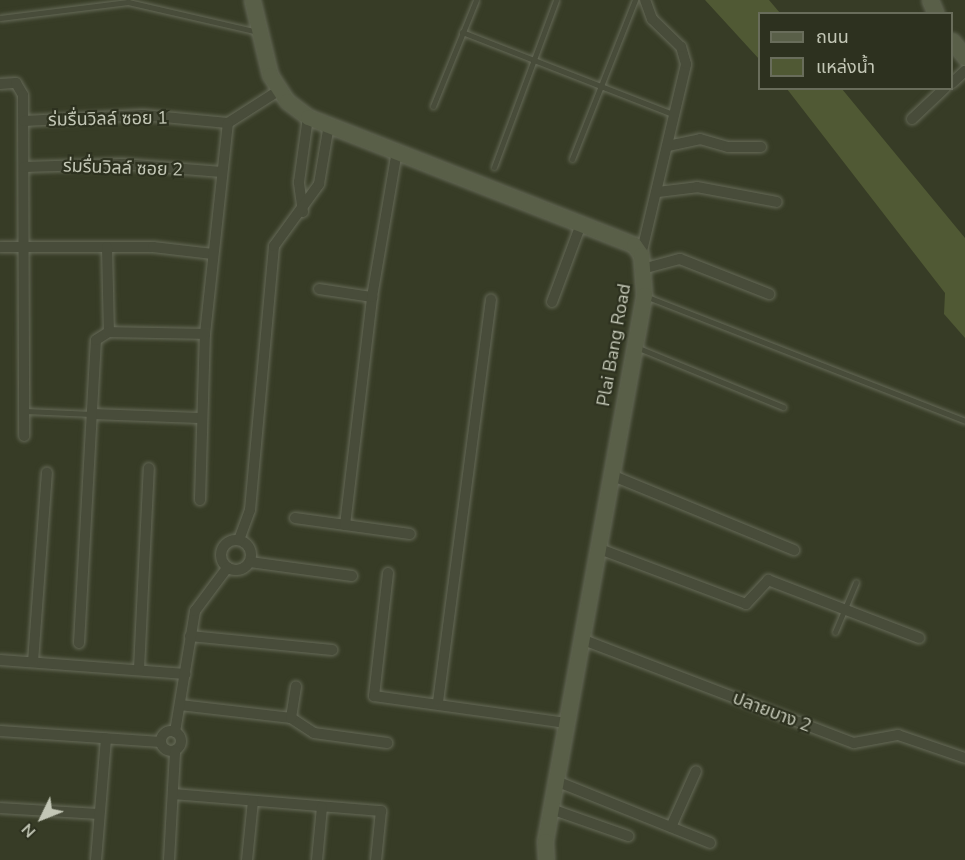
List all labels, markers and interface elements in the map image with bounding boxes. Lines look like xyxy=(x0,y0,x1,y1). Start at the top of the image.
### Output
legend xyxy=(758,12,953,90)
text: ถนน xyxy=(816,25,849,49)
text: แหล่งน้ำ xyxy=(816,55,875,79)
street label: ร่มรื่นวิลล์ ซอย 1 xyxy=(48,107,168,131)
street label: ร่มรื่นวิลล์ ซอย 2 xyxy=(63,155,183,181)
street label: Plai Bang Road xyxy=(593,282,635,408)
street label: ปลายบาง 2 xyxy=(730,687,814,737)
north arrow xyxy=(12,788,72,848)
text: N xyxy=(17,818,41,842)

